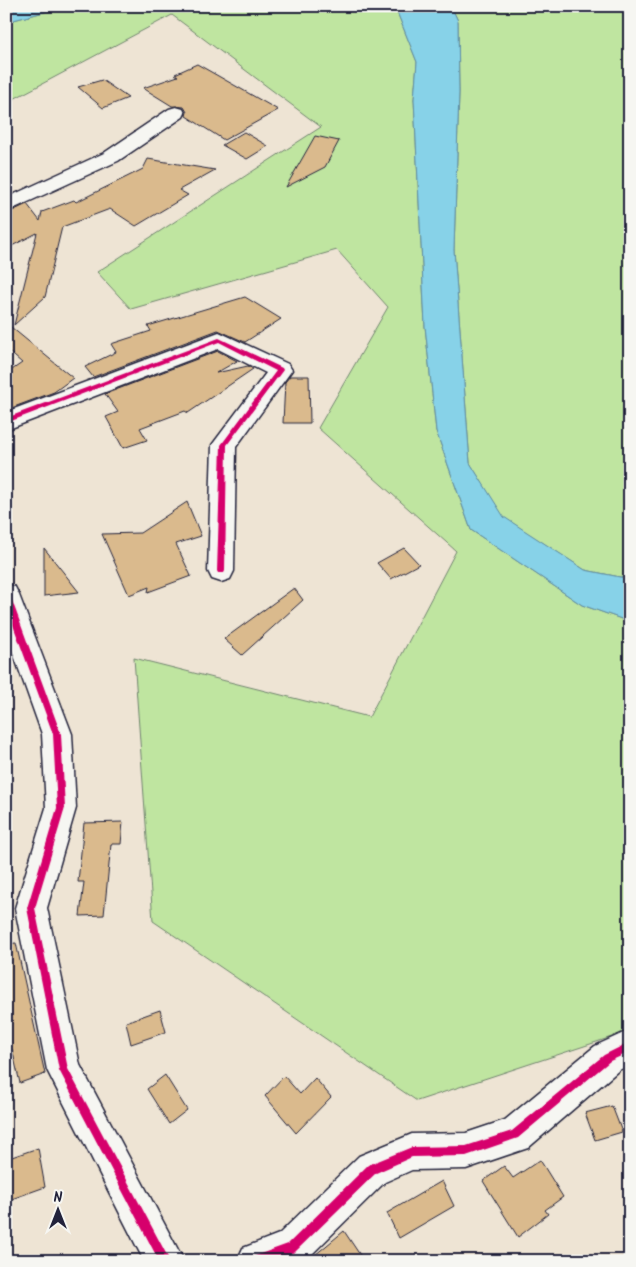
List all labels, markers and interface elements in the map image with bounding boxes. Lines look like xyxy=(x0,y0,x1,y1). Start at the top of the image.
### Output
north arrow xyxy=(32,1184,82,1234)
text: N xyxy=(54,1187,63,1209)

